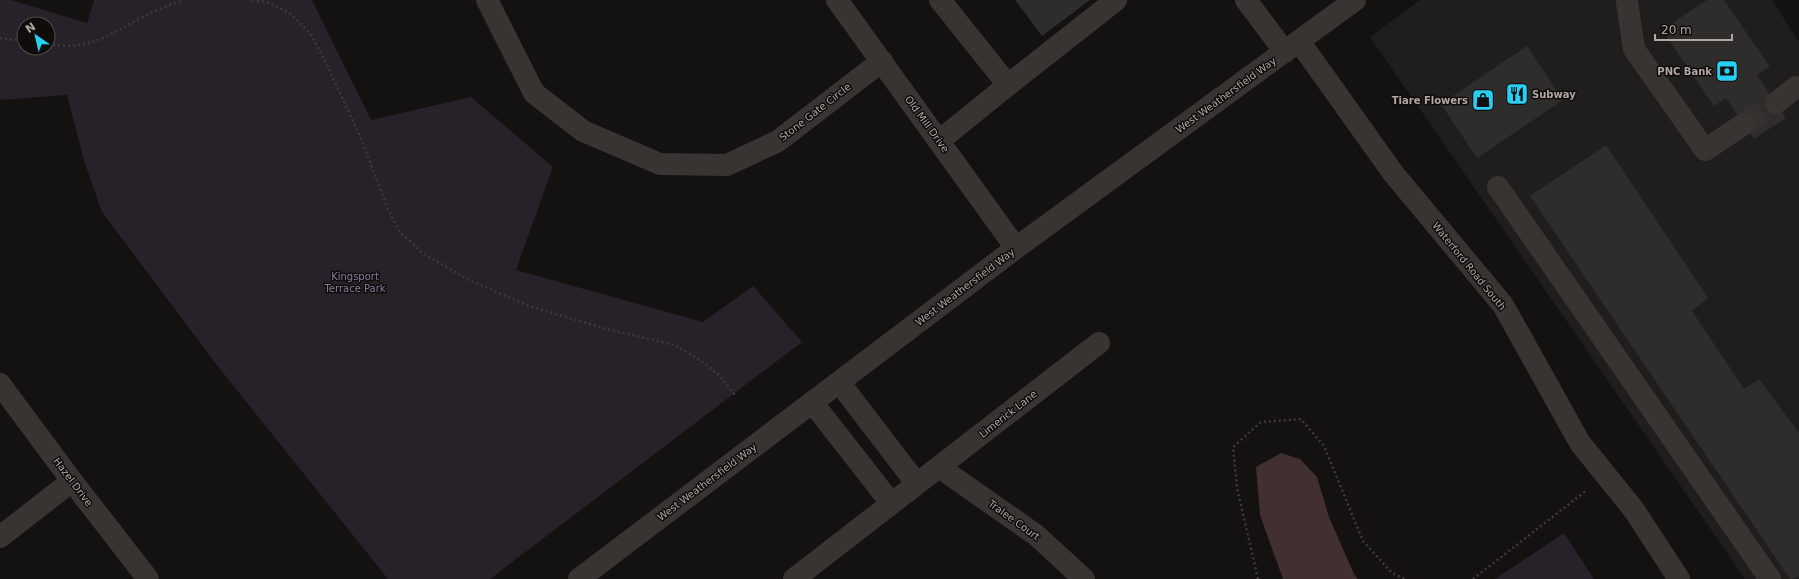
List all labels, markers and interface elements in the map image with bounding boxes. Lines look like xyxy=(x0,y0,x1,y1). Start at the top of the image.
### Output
north arrow xyxy=(16,16,56,56)
scale bar xyxy=(1655,16,1732,42)
text: N xyxy=(23,20,38,36)
text: 20 m xyxy=(1661,23,1692,37)
street label: West Weathersfield Way xyxy=(1174,55,1278,135)
bank icon: PNC Bank xyxy=(1714,58,1740,84)
place label: PNC Bank xyxy=(1657,66,1712,77)
street label: Stone Gate Circle xyxy=(777,81,853,143)
restaurant icon: Subway xyxy=(1504,81,1530,107)
shop icon: Tiare Flowers xyxy=(1470,87,1496,113)
place label: Subway xyxy=(1532,89,1576,100)
street label: Old Mill Drive xyxy=(903,94,951,154)
place label: Tiare Flowers xyxy=(1392,95,1468,106)
street label: Waterford Road South xyxy=(1430,220,1508,312)
street label: West Weathersfield Way xyxy=(913,246,1017,328)
park label: Kingsport Terrace Park xyxy=(323,271,386,294)
street label: Limerick Lane xyxy=(977,388,1039,440)
street label: West Weathersfield Way xyxy=(655,441,759,523)
street label: Hazel Drive xyxy=(51,456,95,508)
street label: Tralee Court xyxy=(985,497,1042,542)

